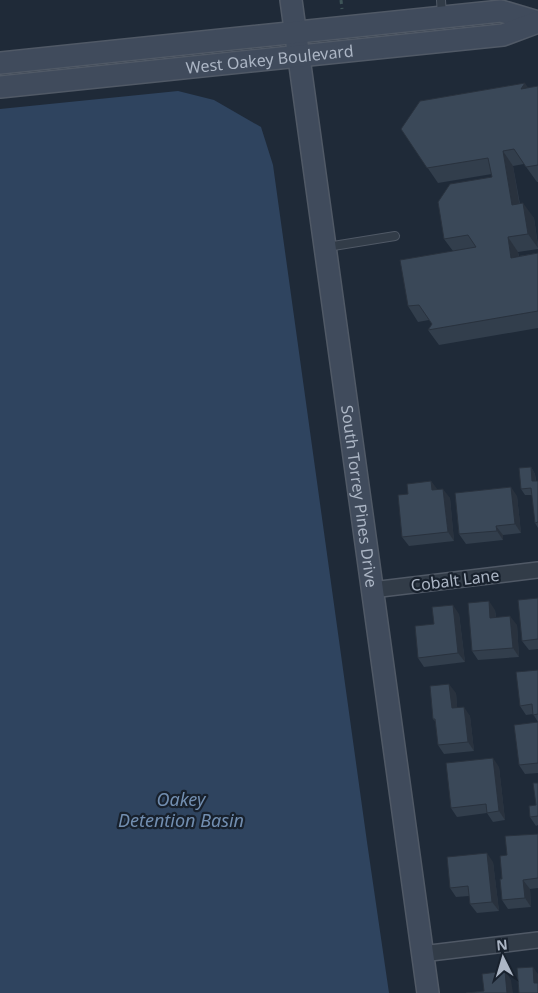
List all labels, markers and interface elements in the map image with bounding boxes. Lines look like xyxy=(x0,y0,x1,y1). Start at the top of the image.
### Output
street label: West Oakey Boulevard xyxy=(185,40,354,79)
street label: South Torrey Pines Drive xyxy=(336,404,383,589)
street label: Cobalt Lane xyxy=(410,564,500,596)
water label: Oakey Detention Basin xyxy=(118,787,244,832)
north arrow xyxy=(478,933,528,983)
text: N xyxy=(495,935,508,955)

